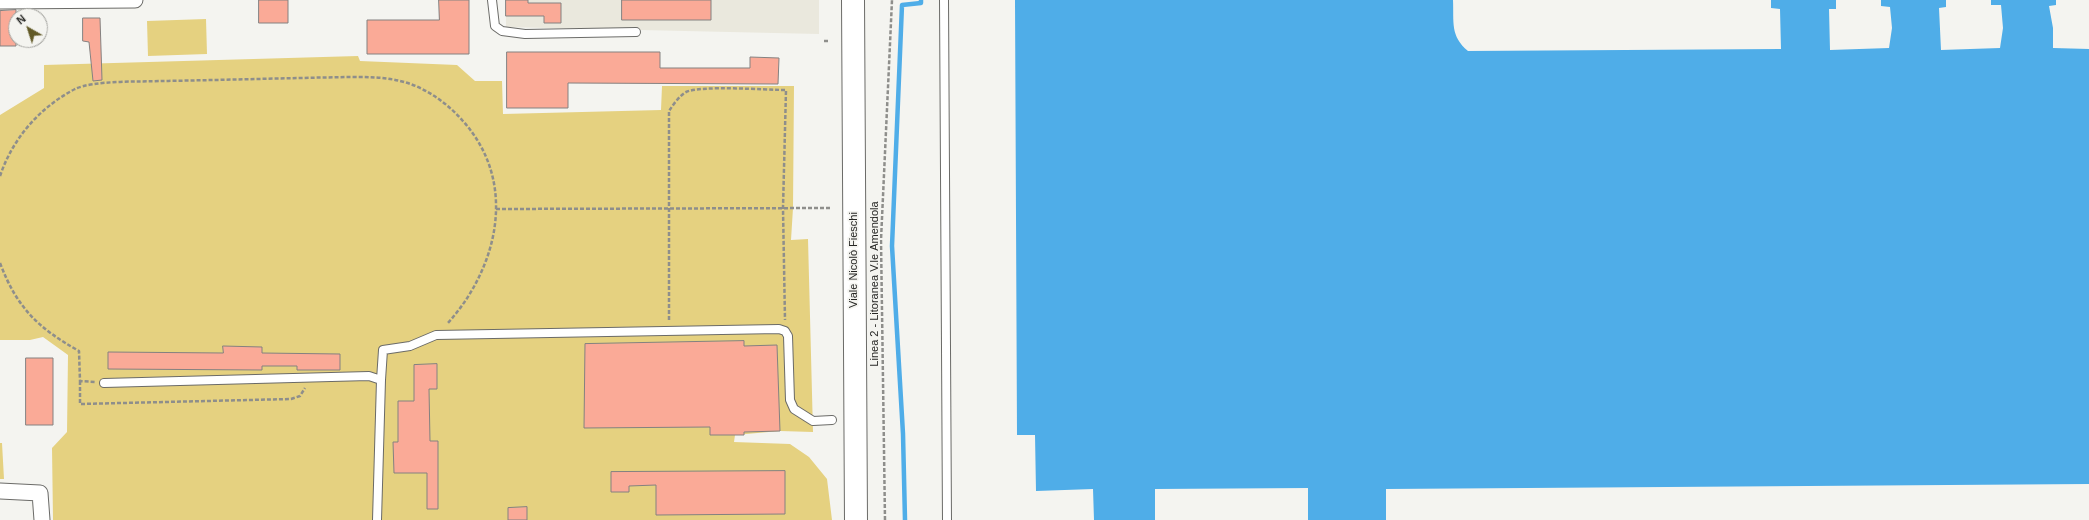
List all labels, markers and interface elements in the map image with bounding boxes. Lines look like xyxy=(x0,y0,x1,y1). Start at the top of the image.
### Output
north arrow xyxy=(8,8,48,48)
text: N xyxy=(14,12,28,27)
street label: Linea 2 - Litoranea V.le Amendola xyxy=(868,201,882,367)
street label: Viale Nicolò Fieschi xyxy=(847,212,861,308)

